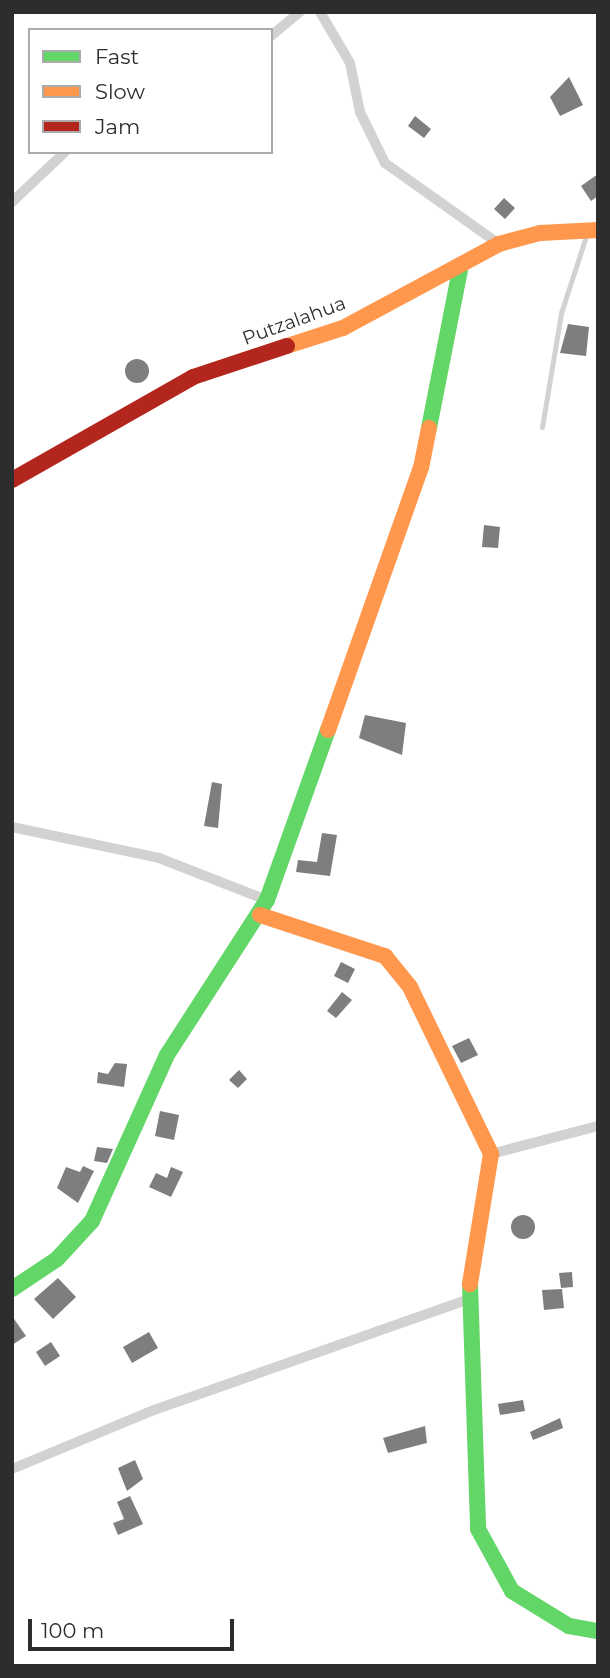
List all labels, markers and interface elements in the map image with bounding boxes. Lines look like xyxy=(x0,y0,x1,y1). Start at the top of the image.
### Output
legend xyxy=(28,28,273,154)
text: Fast xyxy=(95,44,139,69)
text: Slow xyxy=(95,79,145,104)
text: Jam xyxy=(95,114,140,139)
street label: Putzalahua xyxy=(239,292,349,350)
scale bar xyxy=(32,1604,238,1648)
text: 100 m xyxy=(41,1618,104,1643)

